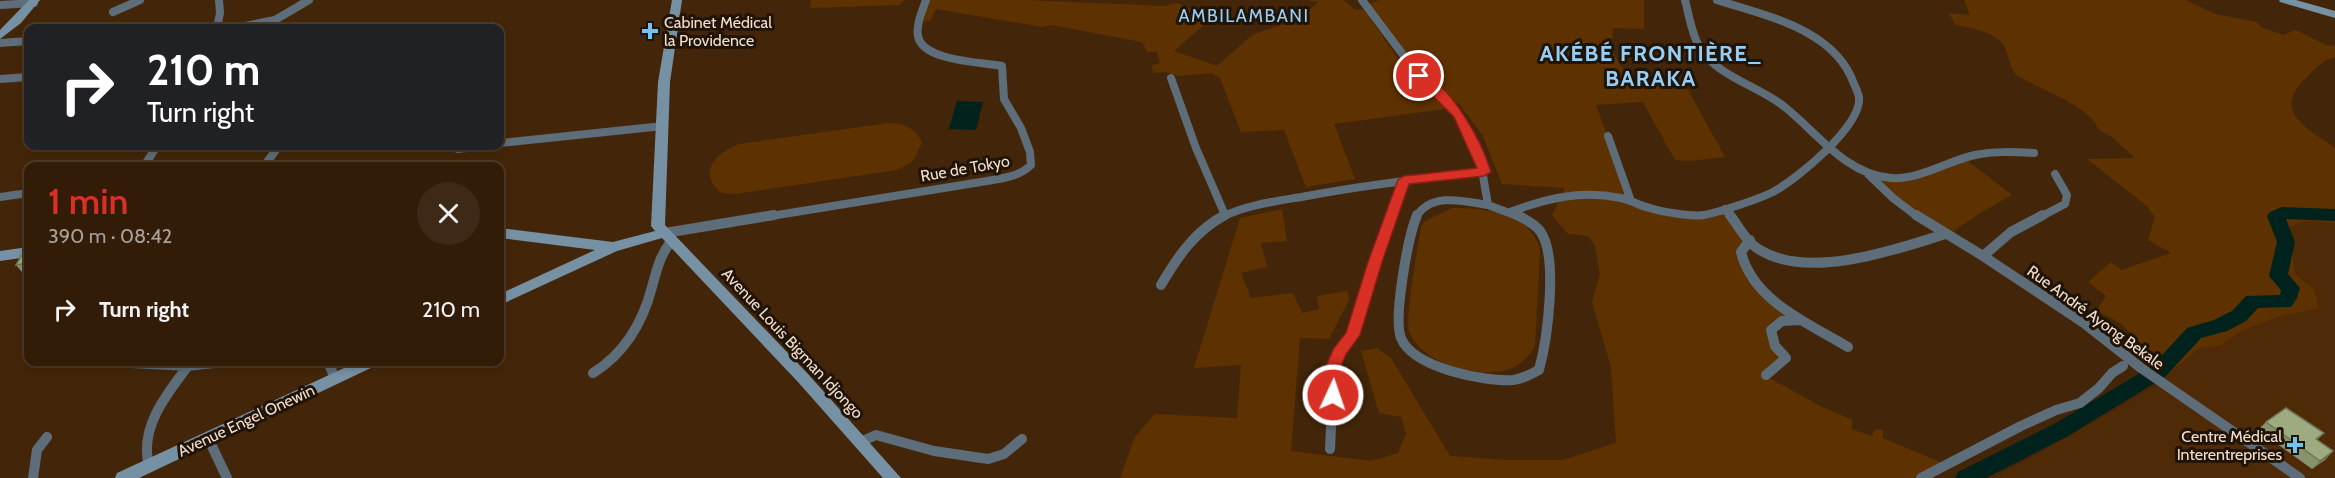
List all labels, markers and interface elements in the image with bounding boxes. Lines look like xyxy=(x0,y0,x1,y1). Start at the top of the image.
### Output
district label: AMBILAMBANI xyxy=(1178,5,1310,27)
place label: Cabinet Médical la Providence xyxy=(664,13,772,50)
marker: Cabinet Médical la Providence xyxy=(641,22,659,40)
district label: AKÉBÉ FRONTIÈRE_ BARAKA xyxy=(1540,40,1762,92)
text: 210 m xyxy=(147,44,260,96)
icon: right xyxy=(48,48,126,126)
pin xyxy=(1393,50,1444,101)
icon: arrive xyxy=(1402,59,1435,92)
text: Turn right xyxy=(147,96,254,129)
street label: Rue de Tokyo xyxy=(919,151,1011,186)
text: 1 min xyxy=(48,179,128,223)
button: close xyxy=(417,182,480,245)
text: 390 m · 08:42 xyxy=(48,224,172,248)
street label: Rue André Ayong Bekale xyxy=(2023,261,2168,374)
street label: Avenue Louis Bigman Idjongo xyxy=(718,264,867,423)
icon: right xyxy=(48,293,81,326)
text: Turn right xyxy=(99,296,189,323)
text: 210 m xyxy=(422,296,480,323)
position arrow xyxy=(1301,363,1365,427)
street label: Avenue Engel Onewin xyxy=(175,380,318,461)
place label: Centre Médical Interentreprises xyxy=(2177,427,2282,464)
marker: Centre Médical Interentreprises xyxy=(2286,436,2304,454)

